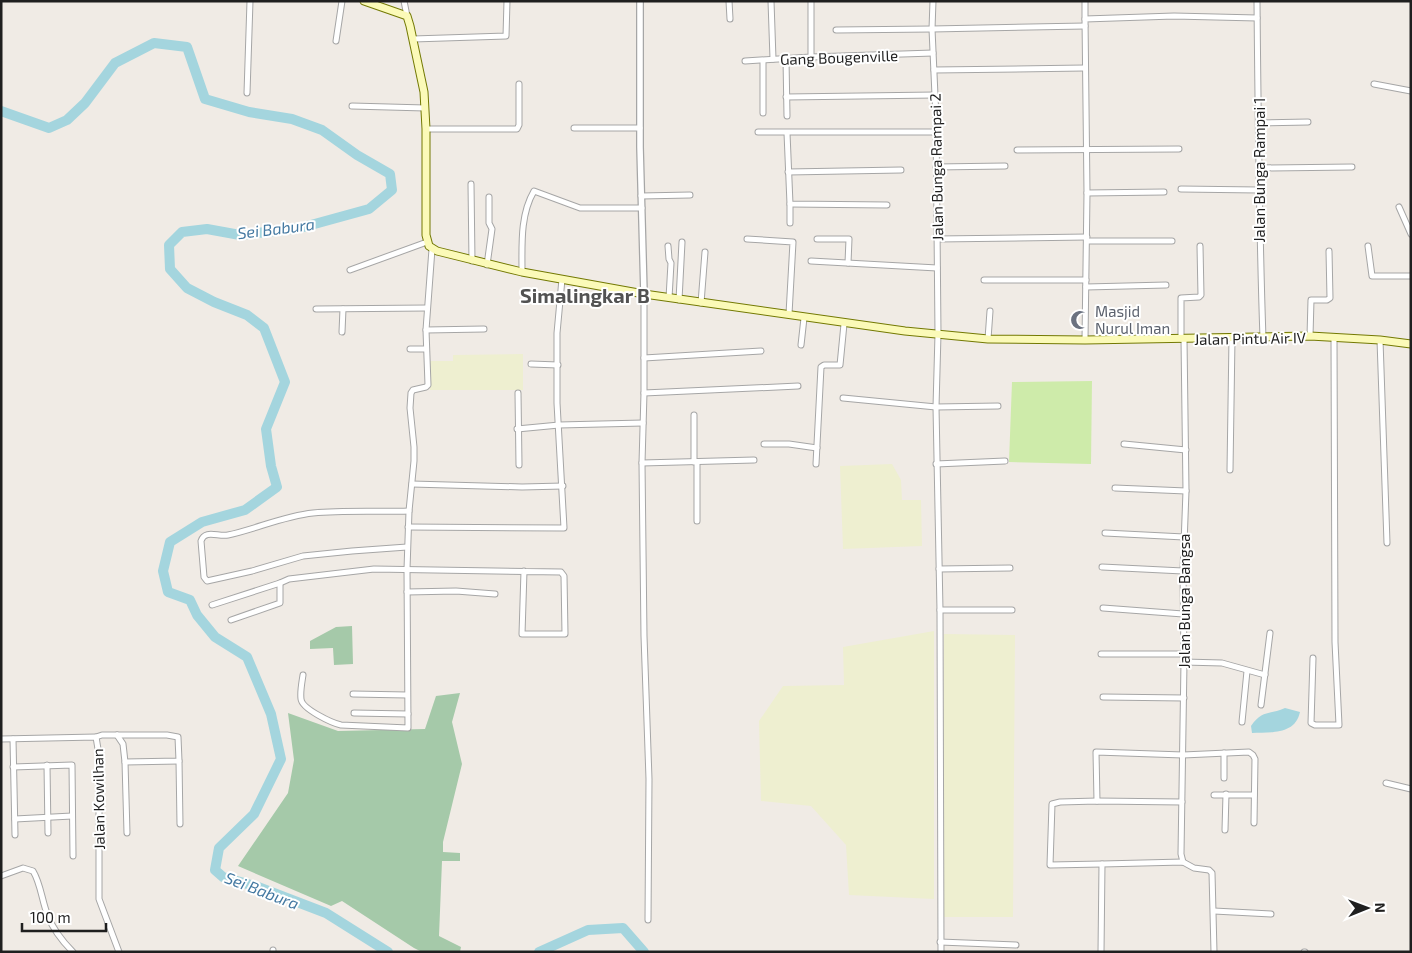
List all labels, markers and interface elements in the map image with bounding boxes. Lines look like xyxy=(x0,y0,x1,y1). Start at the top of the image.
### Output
street label: Gang Bougenville xyxy=(780,46,898,68)
street label: Jalan Bunga Rampai 2 xyxy=(926,93,946,241)
street label: Jalan Bunga Rampai 1 xyxy=(1250,97,1268,243)
water label: Sei Babura xyxy=(236,214,316,242)
district label: Simalingkar B xyxy=(520,283,650,307)
place label: Masjid Nurul Iman xyxy=(1095,302,1170,337)
mosque icon: Masjid Nurul Iman xyxy=(1069,309,1091,331)
street label: Jalan Pintu Air IV xyxy=(1194,328,1306,348)
street label: Jalan Bunga Bangsa xyxy=(1175,533,1193,669)
street label: Jalan Kowilhan xyxy=(88,748,108,850)
water label: Sei Babura xyxy=(222,867,302,913)
north arrow xyxy=(1342,883,1392,933)
scale bar xyxy=(22,900,106,932)
text: N xyxy=(1372,903,1389,913)
text: 100 m xyxy=(30,908,71,926)

